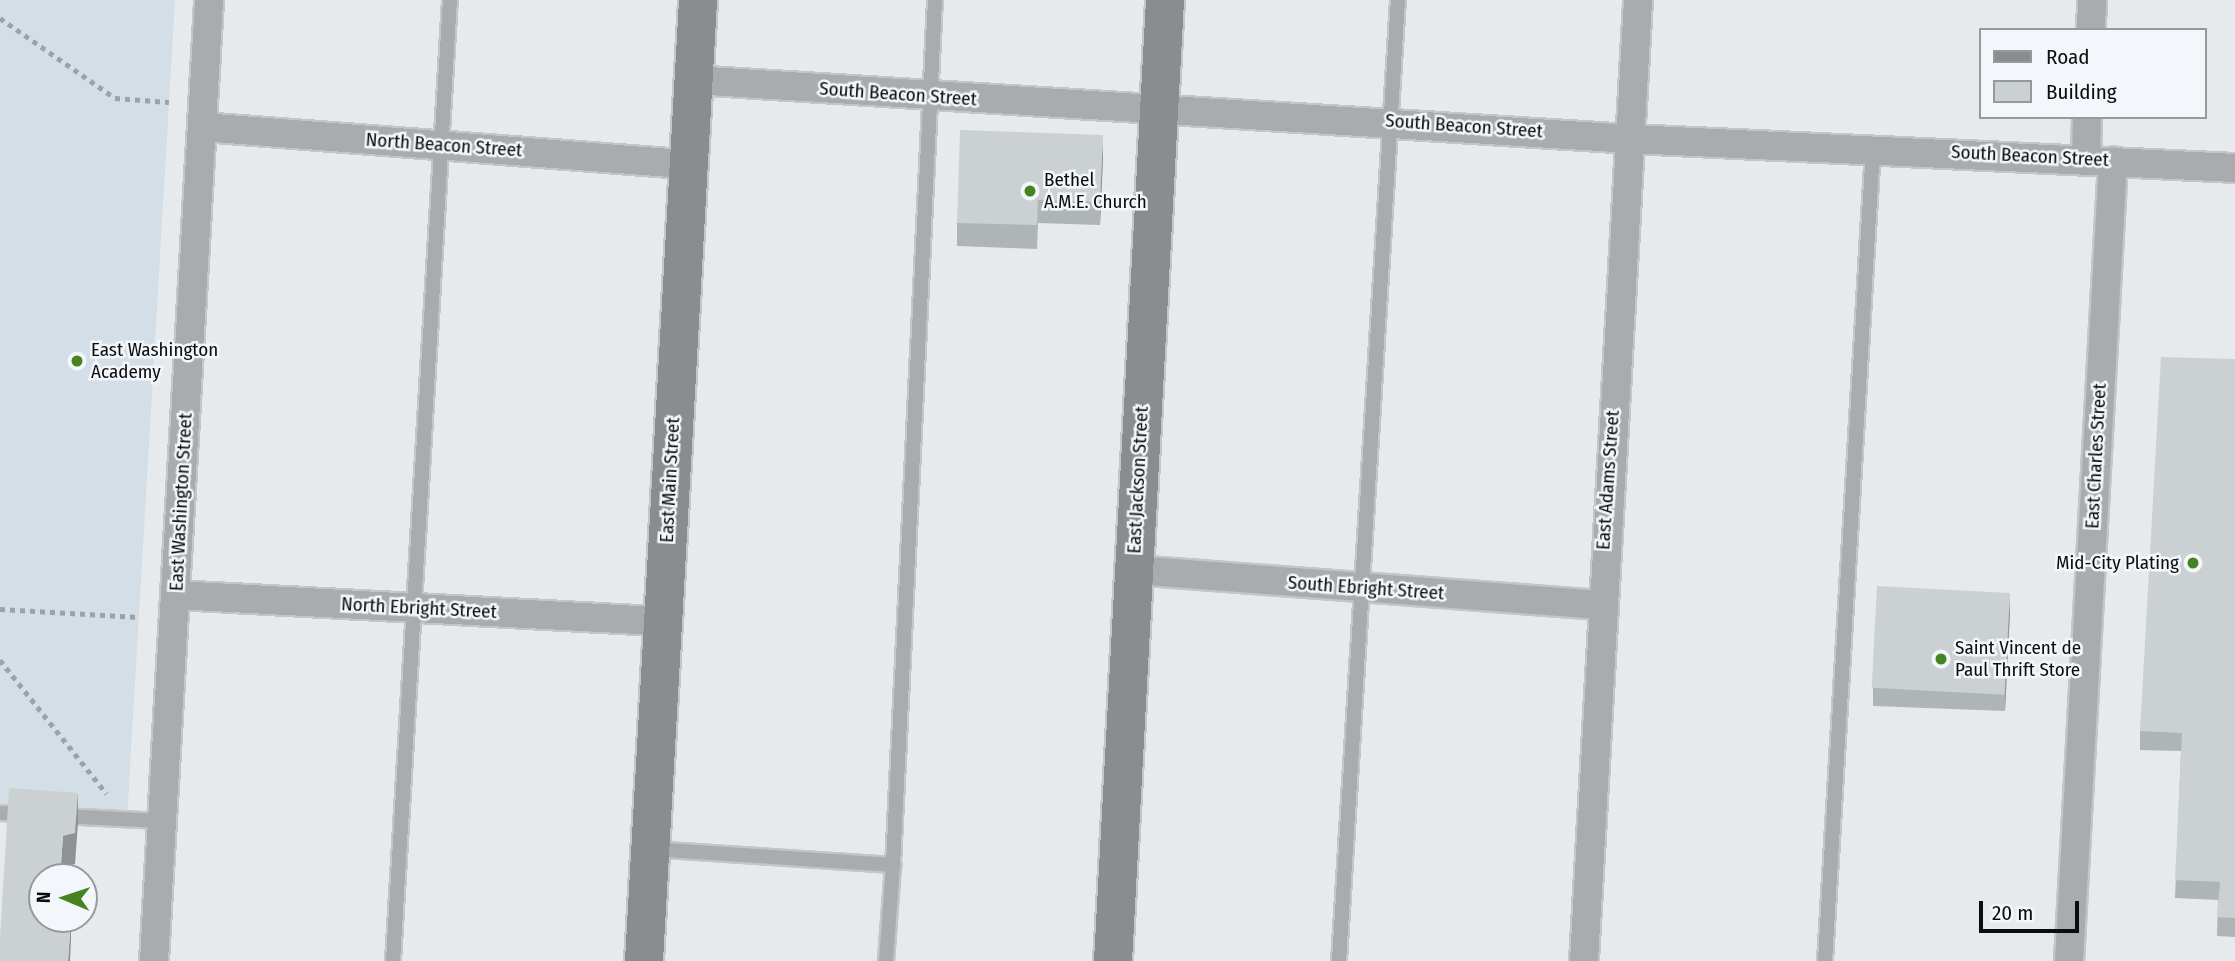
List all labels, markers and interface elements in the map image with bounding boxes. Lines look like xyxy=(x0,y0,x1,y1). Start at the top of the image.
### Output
legend xyxy=(1980,28,2207,119)
text: Road xyxy=(2046,44,2090,70)
street label: South Beacon Street xyxy=(818,77,978,111)
text: Building xyxy=(2046,79,2117,105)
street label: South Beacon Street xyxy=(1384,109,1544,143)
street label: North Beacon Street xyxy=(365,128,523,162)
street label: South Beacon Street xyxy=(1951,140,2109,172)
place label: Bethel A.M.E. Church xyxy=(1044,169,1147,213)
marker: Bethel A.M.E. Church xyxy=(1022,183,1038,199)
place label: East Washington Academy xyxy=(91,339,218,383)
marker: East Washington Academy xyxy=(69,353,85,369)
street label: East Charles Street xyxy=(2081,383,2111,529)
street label: East Jackson Street xyxy=(1123,406,1153,554)
street label: East Adams Street xyxy=(1592,409,1624,551)
street label: East Washington Street xyxy=(165,412,197,592)
street label: East Main Street xyxy=(655,417,685,543)
place label: Mid-City Plating xyxy=(2056,552,2179,574)
marker: Mid-City Plating xyxy=(2185,555,2201,571)
street label: South Ebright Street xyxy=(1287,571,1445,605)
street label: North Ebright Street xyxy=(341,593,497,623)
place label: Saint Vincent de Paul Thrift Store xyxy=(1955,637,2081,681)
marker: Saint Vincent de Paul Thrift Store xyxy=(1933,651,1949,667)
north arrow xyxy=(28,863,98,933)
scale bar xyxy=(1983,888,2083,932)
text: N xyxy=(32,891,55,903)
text: 20 m xyxy=(1992,900,2033,926)

